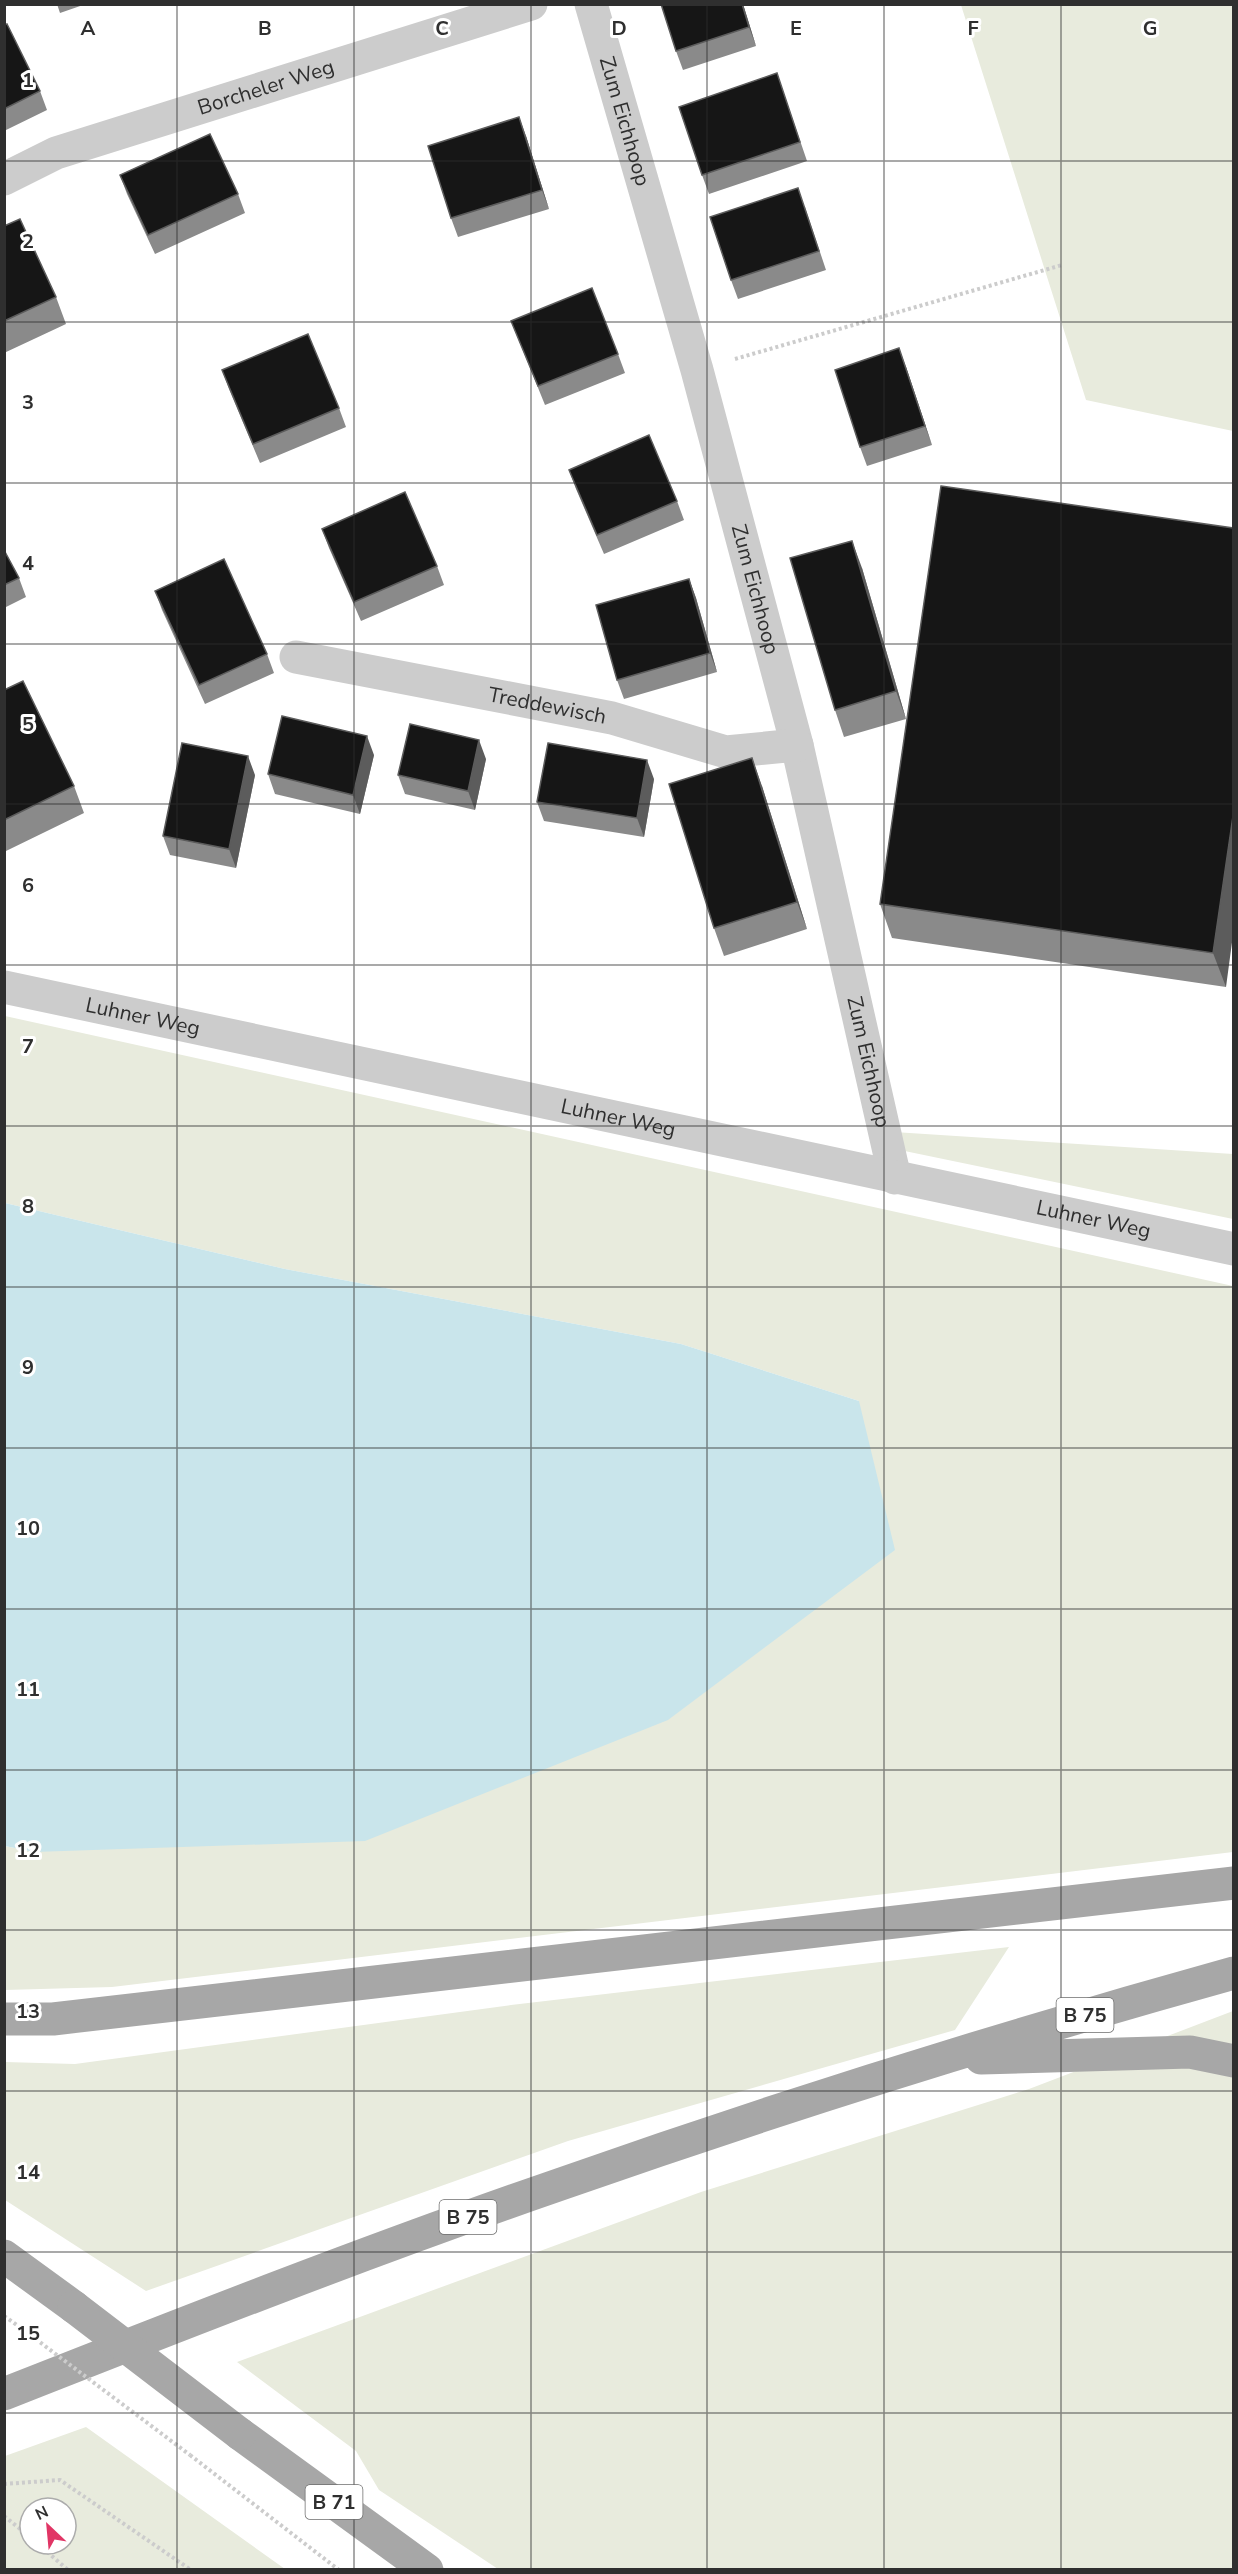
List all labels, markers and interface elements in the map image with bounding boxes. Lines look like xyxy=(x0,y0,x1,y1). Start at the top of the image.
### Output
text: A xyxy=(81,15,96,42)
text: B xyxy=(258,15,272,42)
text: C xyxy=(435,15,449,42)
text: D xyxy=(611,15,627,42)
text: E xyxy=(790,15,802,42)
text: F xyxy=(967,15,979,42)
text: G xyxy=(1143,15,1157,42)
street label: Borcheler Weg xyxy=(194,53,338,122)
street label: Zum Eichhoop xyxy=(593,53,657,189)
text: 1 xyxy=(22,67,34,94)
text: 2 xyxy=(22,228,34,255)
text: 3 xyxy=(22,389,34,416)
street label: Zum Eichhoop xyxy=(725,521,786,657)
text: 4 xyxy=(22,550,34,577)
street label: Treddewisch xyxy=(486,680,609,731)
text: 5 xyxy=(22,711,34,738)
text: 6 xyxy=(22,872,34,899)
street label: Luhner Weg xyxy=(83,991,203,1042)
street label: Zum Eichhoop xyxy=(840,994,897,1130)
text: 7 xyxy=(22,1033,34,1060)
street label: Luhner Weg xyxy=(558,1092,678,1144)
text: 8 xyxy=(22,1193,34,1220)
street label: Luhner Weg xyxy=(1034,1193,1153,1245)
text: 9 xyxy=(22,1354,34,1381)
text: 10 xyxy=(16,1515,40,1542)
text: 11 xyxy=(16,1676,40,1703)
text: 12 xyxy=(16,1837,40,1864)
text: 13 xyxy=(16,1998,40,2025)
road number: B 75 xyxy=(1056,1998,1114,2032)
text: 14 xyxy=(16,2159,40,2186)
road number: B 75 xyxy=(440,2200,496,2234)
text: 15 xyxy=(16,2320,40,2347)
road number: B 71 xyxy=(306,2485,362,2519)
north arrow xyxy=(18,2496,78,2556)
text: N xyxy=(32,2501,52,2526)

